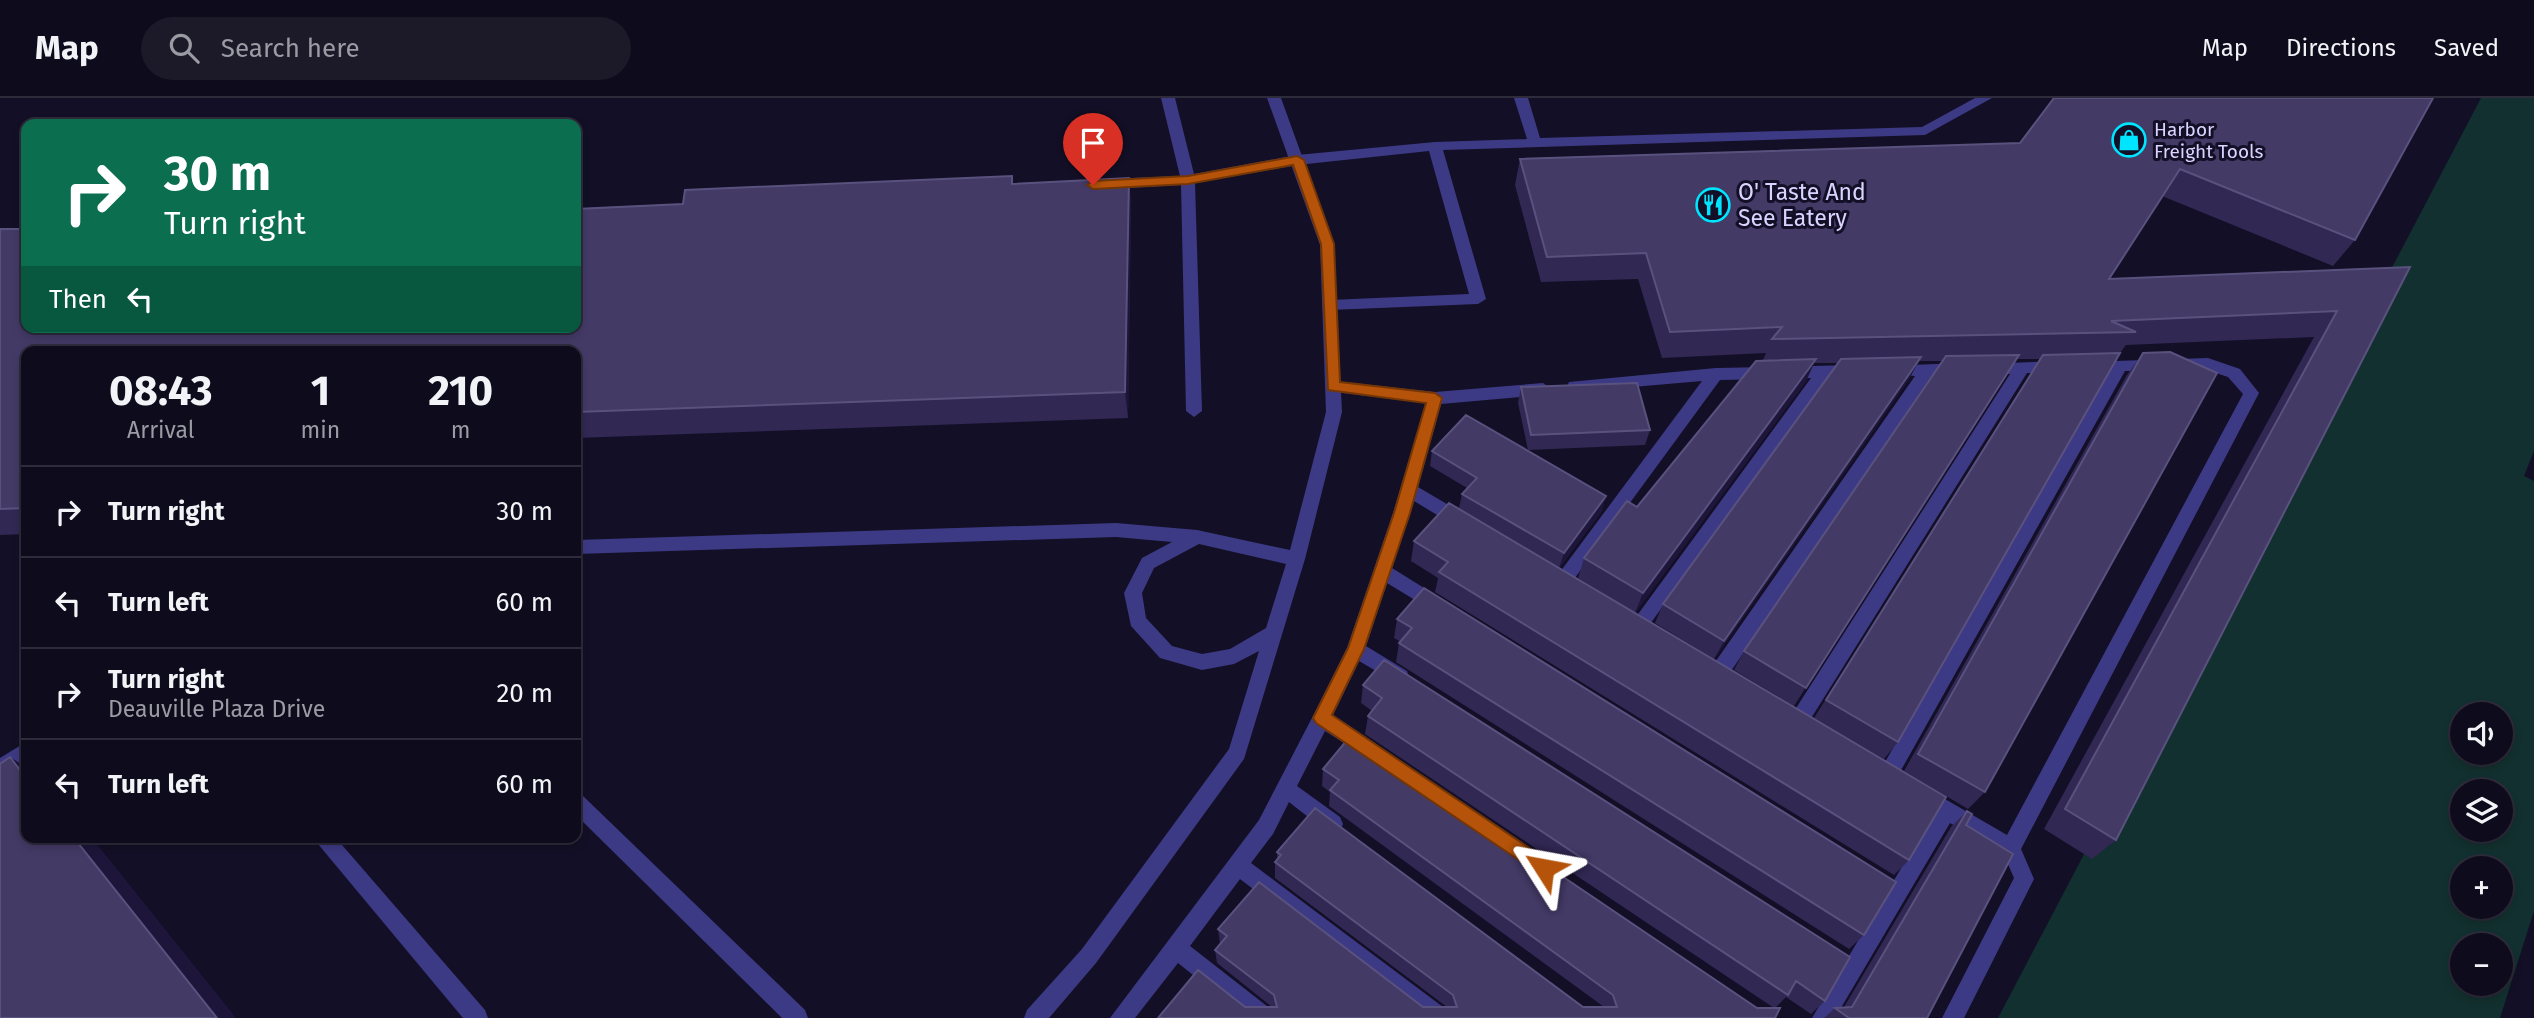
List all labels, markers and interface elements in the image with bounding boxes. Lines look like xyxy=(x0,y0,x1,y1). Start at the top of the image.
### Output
search box xyxy=(141,17,631,80)
text: Map xyxy=(35,28,99,68)
icon: search xyxy=(165,29,203,67)
text: Search here xyxy=(221,33,360,64)
text: Map xyxy=(2202,34,2248,62)
text: Directions xyxy=(2286,34,2396,62)
text: Saved xyxy=(2434,34,2499,62)
pin xyxy=(1063,113,1123,185)
place label: Harbor Freight Tools xyxy=(2154,118,2264,163)
shop icon: Harbor Freight Tools xyxy=(2110,121,2148,159)
icon: arrive xyxy=(1074,124,1112,162)
text: 30 m xyxy=(164,144,271,203)
icon: right xyxy=(49,147,140,238)
place label: O' Taste And See Eatery xyxy=(1738,178,1866,232)
restaurant icon: O' Taste And See Eatery xyxy=(1694,186,1732,224)
text: Turn right xyxy=(164,204,306,242)
icon: left xyxy=(121,280,159,318)
text: Then xyxy=(49,284,107,315)
text: 08:43 xyxy=(109,366,213,416)
text: 1 xyxy=(311,366,330,416)
text: 210 xyxy=(428,366,493,416)
text: Arrival xyxy=(127,416,194,444)
text: min xyxy=(301,416,340,444)
text: m xyxy=(451,416,470,444)
icon: right xyxy=(49,493,87,531)
text: Turn right xyxy=(108,496,225,527)
text: 30 m xyxy=(496,496,553,527)
icon: left xyxy=(49,584,87,622)
text: Turn left xyxy=(108,587,209,618)
text: 60 m xyxy=(495,587,553,618)
text: Turn right xyxy=(108,664,225,695)
icon: right xyxy=(49,675,87,713)
text: 20 m xyxy=(496,678,553,709)
text: Deauville Plaza Drive xyxy=(108,695,325,723)
map controls xyxy=(2450,702,2513,996)
button: sound xyxy=(2450,702,2513,765)
icon: left xyxy=(49,766,87,804)
text: Turn left xyxy=(108,769,209,800)
text: 60 m xyxy=(495,769,553,800)
button: layers xyxy=(2450,779,2513,842)
position arrow xyxy=(1507,831,1581,905)
button: + xyxy=(2450,856,2513,919)
button: − xyxy=(2450,933,2513,996)

